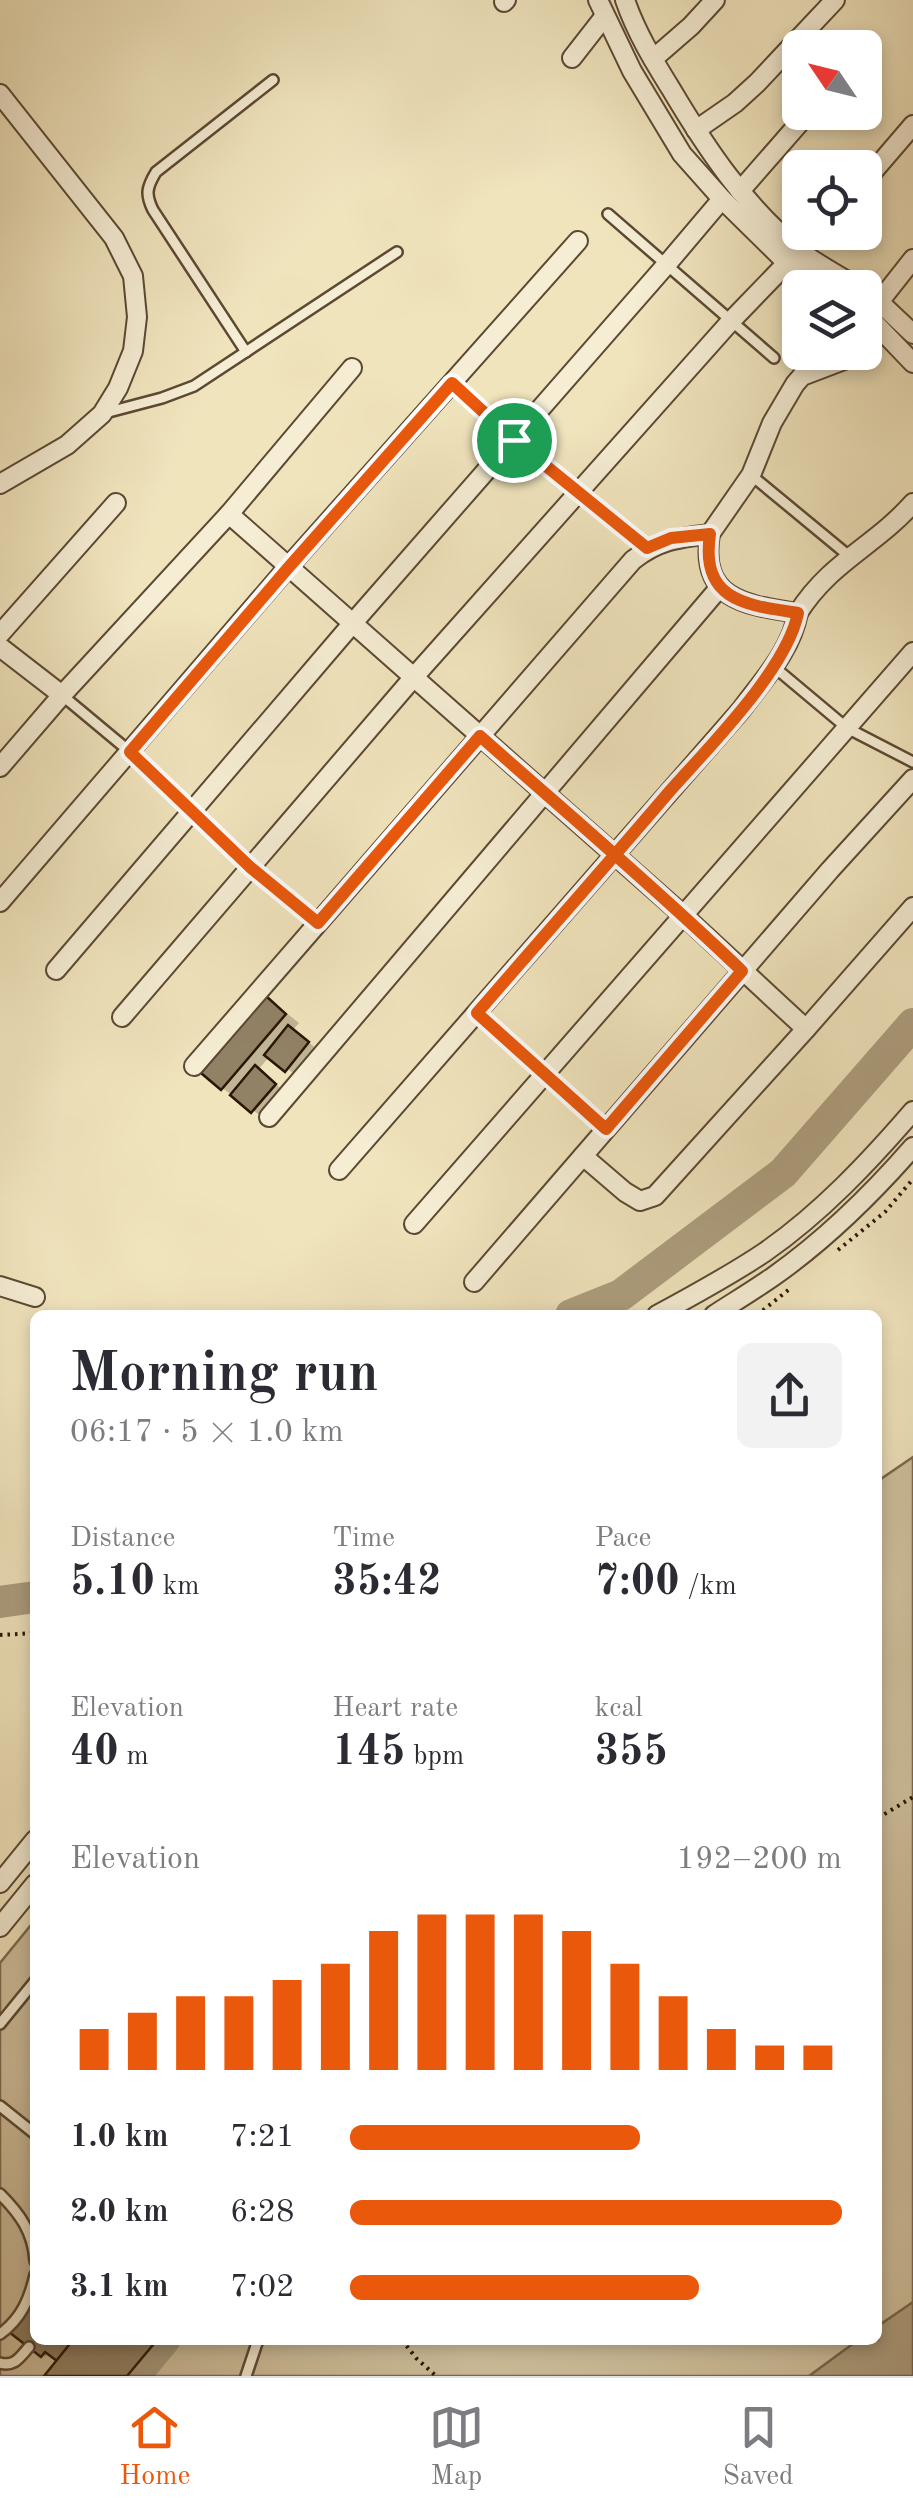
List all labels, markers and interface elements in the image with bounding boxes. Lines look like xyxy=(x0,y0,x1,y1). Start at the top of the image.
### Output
north arrow xyxy=(782,30,882,130)
map controls xyxy=(782,30,882,370)
button: locate xyxy=(782,150,882,250)
button: layers xyxy=(782,270,882,370)
pin xyxy=(472,398,557,483)
icon: arrive xyxy=(487,413,542,468)
button: share xyxy=(737,1343,842,1448)
text: Morning run xyxy=(70,1348,379,1403)
text: 06:17 · 5 × 1.0 km xyxy=(70,1417,344,1449)
text: Distance xyxy=(70,1525,175,1553)
text: Time xyxy=(332,1525,395,1553)
text: Pace xyxy=(595,1525,651,1553)
text: 5.10 xyxy=(70,1562,155,1604)
text: 35:42 xyxy=(332,1562,442,1604)
text: 7:00 xyxy=(595,1562,680,1604)
text: km xyxy=(155,1573,199,1601)
text: /km xyxy=(680,1573,737,1601)
text: Elevation xyxy=(70,1695,184,1723)
text: Heart rate xyxy=(332,1695,458,1723)
text: kcal xyxy=(595,1695,643,1723)
text: 40 xyxy=(70,1732,119,1774)
text: 145 xyxy=(332,1732,405,1774)
text: 355 xyxy=(595,1732,668,1774)
text: m xyxy=(119,1743,149,1771)
text: bpm xyxy=(405,1743,464,1771)
text: Elevation xyxy=(70,1844,200,1876)
text: 192–200 m xyxy=(676,1844,842,1876)
text: 1.0 km xyxy=(70,2122,169,2154)
text: 7:21 xyxy=(230,2122,295,2154)
text: 2.0 km xyxy=(70,2197,169,2229)
text: 6:28 xyxy=(230,2197,295,2229)
text: 3.1 km xyxy=(70,2272,169,2304)
text: 7:02 xyxy=(230,2272,295,2304)
tab: Home xyxy=(119,2400,190,2495)
tab: Map xyxy=(429,2400,484,2495)
tab: Saved xyxy=(722,2400,794,2495)

